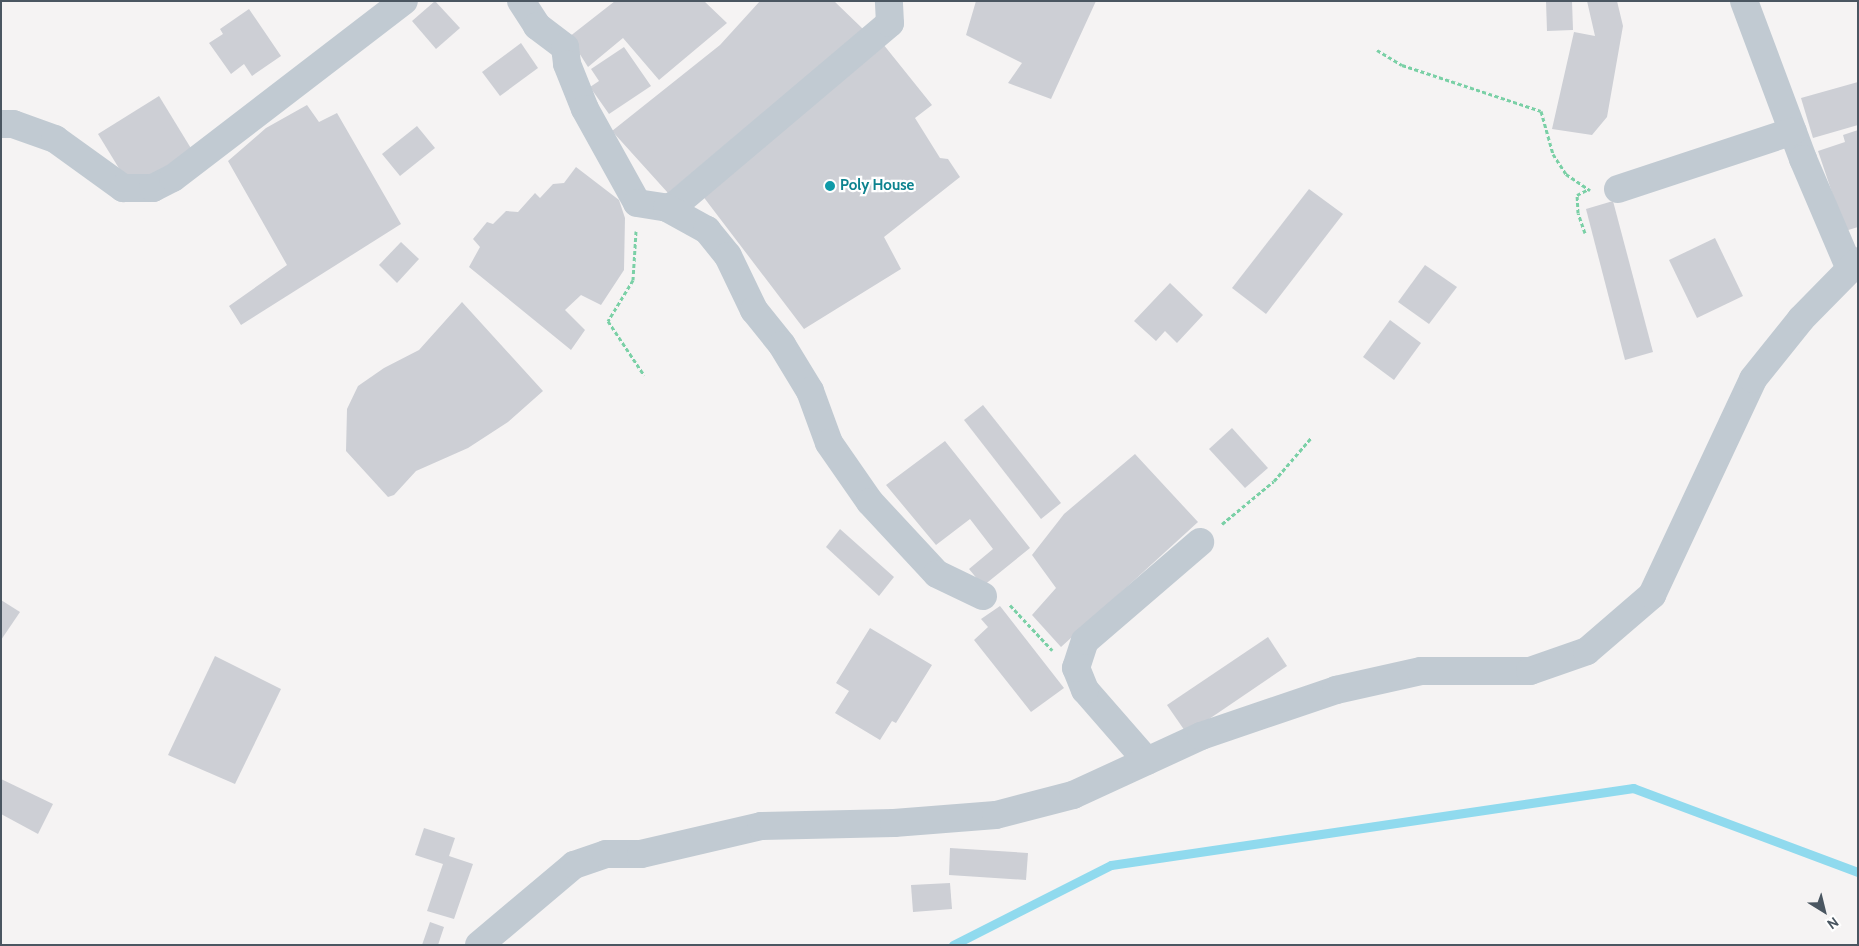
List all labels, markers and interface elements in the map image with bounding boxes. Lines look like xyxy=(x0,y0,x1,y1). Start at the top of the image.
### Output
place label: Poly House xyxy=(840,177,914,195)
marker: Poly House xyxy=(824,180,836,192)
north arrow xyxy=(1799,886,1849,936)
text: N xyxy=(1824,913,1842,933)

